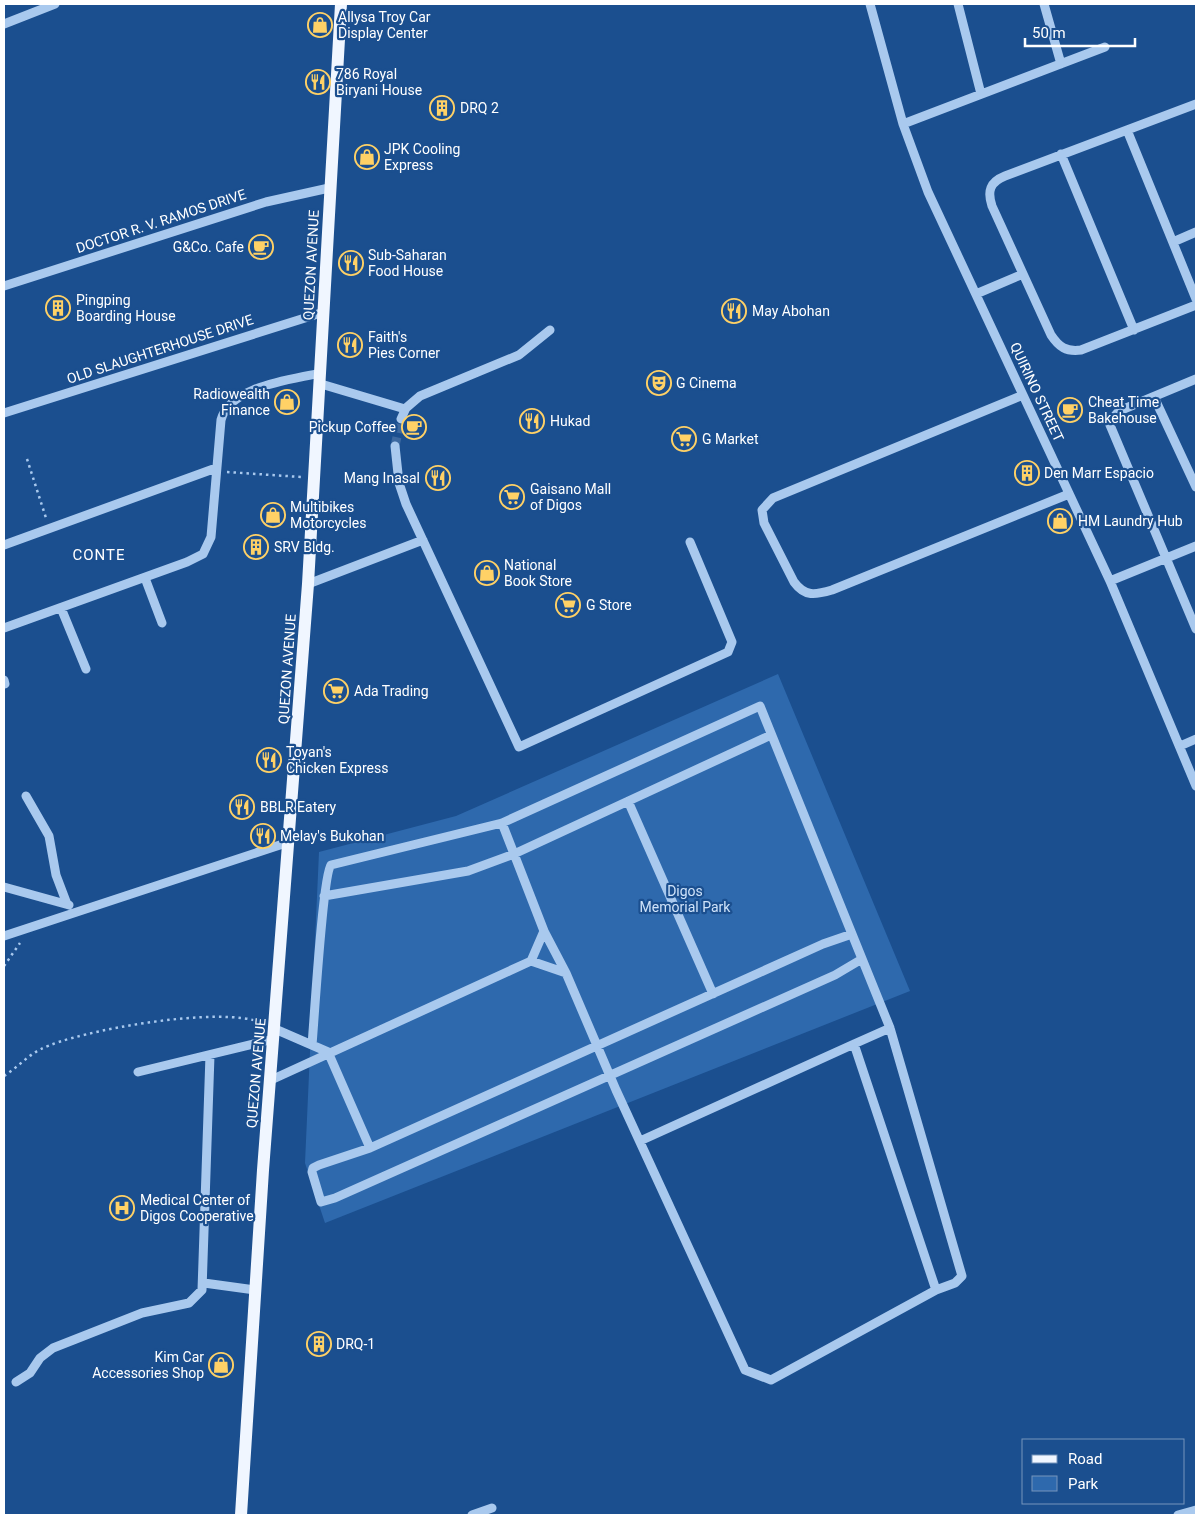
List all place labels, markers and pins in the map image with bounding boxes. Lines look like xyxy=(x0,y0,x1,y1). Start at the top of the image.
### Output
place label: Allysa Troy Car Display Center xyxy=(338,9,431,41)
shop icon: Allysa Troy Car Display Center xyxy=(307,12,333,38)
place label: 786 Royal Biryani House xyxy=(336,66,422,98)
restaurant icon: 786 Royal Biryani House xyxy=(305,69,331,95)
building icon: DRQ 2 xyxy=(429,95,455,121)
place label: DRQ 2 xyxy=(460,100,499,116)
place label: JPK Cooling Express xyxy=(384,141,460,173)
shop icon: JPK Cooling Express xyxy=(354,144,380,170)
cafe icon: G&Co. Cafe xyxy=(248,234,274,260)
place label: G&Co. Cafe xyxy=(173,239,244,255)
place label: Sub-Saharan Food House xyxy=(368,247,447,279)
restaurant icon: Sub-Saharan Food House xyxy=(338,250,364,276)
place label: Pingping Boarding House xyxy=(76,292,176,324)
building icon: Pingping Boarding House xyxy=(45,295,71,321)
restaurant icon: May Abohan xyxy=(721,298,747,324)
place label: May Abohan xyxy=(752,303,830,319)
place label: Faith's Pies Corner xyxy=(368,329,440,361)
restaurant icon: Faith's Pies Corner xyxy=(337,332,363,358)
theatre icon: G Cinema xyxy=(646,370,672,396)
place label: G Cinema xyxy=(676,375,737,391)
place label: Radiowealth Finance xyxy=(193,386,270,418)
shop icon: Radiowealth Finance xyxy=(274,389,300,415)
place label: Cheat Time Bakehouse xyxy=(1088,394,1159,426)
cafe icon: Cheat Time Bakehouse xyxy=(1057,397,1083,423)
restaurant icon: Hukad xyxy=(519,408,545,434)
place label: Hukad xyxy=(550,413,590,429)
cafe icon: Pickup Coffee xyxy=(401,414,427,440)
place label: Pickup Coffee xyxy=(309,419,396,435)
supermarket icon: G Market xyxy=(671,426,697,452)
place label: G Market xyxy=(702,431,759,447)
building icon: Den Marr Espacio xyxy=(1014,460,1040,486)
restaurant icon: Mang Inasal xyxy=(425,465,451,491)
place label: Den Marr Espacio xyxy=(1044,465,1154,481)
place label: Mang Inasal xyxy=(344,470,420,486)
place label: Gaisano Mall of Digos xyxy=(530,481,611,513)
supermarket icon: Gaisano Mall of Digos xyxy=(499,484,525,510)
place label: Multibikes Motorcycles xyxy=(290,499,367,531)
shop icon: Multibikes Motorcycles xyxy=(260,502,286,528)
shop icon: HM Laundry Hub xyxy=(1047,508,1073,534)
place label: HM Laundry Hub xyxy=(1078,513,1183,529)
building icon: SRV Bldg. xyxy=(243,534,269,560)
place label: SRV Bldg. xyxy=(274,539,335,555)
place label: National Book Store xyxy=(504,557,572,589)
shop icon: National Book Store xyxy=(474,560,500,586)
supermarket icon: G Store xyxy=(555,592,581,618)
place label: G Store xyxy=(586,597,632,613)
supermarket icon: Ada Trading xyxy=(323,678,349,704)
place label: Ada Trading xyxy=(354,683,429,699)
place label: Toyan's Chicken Express xyxy=(286,744,388,776)
restaurant icon: Toyan's Chicken Express xyxy=(256,747,282,773)
restaurant icon: BBLR Eatery xyxy=(229,794,255,820)
place label: BBLR Eatery xyxy=(260,799,337,815)
restaurant icon: Melay's Bukohan xyxy=(250,823,276,849)
place label: Melay's Bukohan xyxy=(280,828,384,844)
place label: Medical Center of Digos Cooperative xyxy=(140,1192,254,1224)
hospital icon: Medical Center of Digos Cooperative xyxy=(109,1195,135,1221)
building icon: DRQ-1 xyxy=(306,1331,332,1357)
place label: DRQ-1 xyxy=(336,1336,375,1352)
place label: Kim Car Accessories Shop xyxy=(92,1349,204,1381)
shop icon: Kim Car Accessories Shop xyxy=(208,1352,234,1378)

